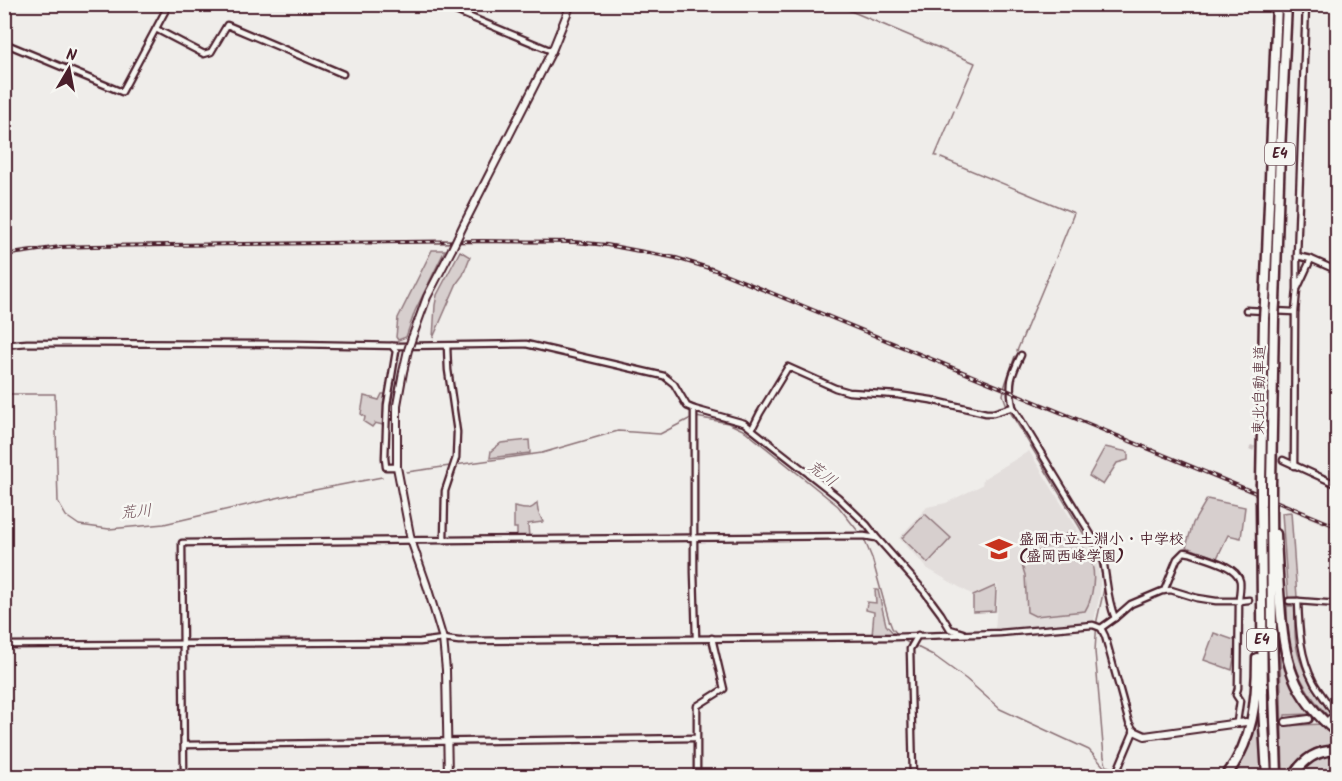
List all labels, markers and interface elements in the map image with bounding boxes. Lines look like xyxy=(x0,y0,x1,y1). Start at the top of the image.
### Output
north arrow xyxy=(39,39,99,99)
text: N xyxy=(64,43,78,69)
road number: E4 xyxy=(1265,143,1295,165)
street label: 東北自動車道 xyxy=(1247,345,1273,435)
water label: 荒川 xyxy=(802,454,842,494)
water label: 荒川 xyxy=(119,498,153,526)
place label: 盛岡市立土淵小・中学校 (盛岡西峰学園) xyxy=(1019,528,1184,569)
school or university icon: 盛岡市立土淵小・中学校 (盛岡西峰学園) xyxy=(984,534,1014,564)
road number: E4 xyxy=(1247,629,1277,651)

